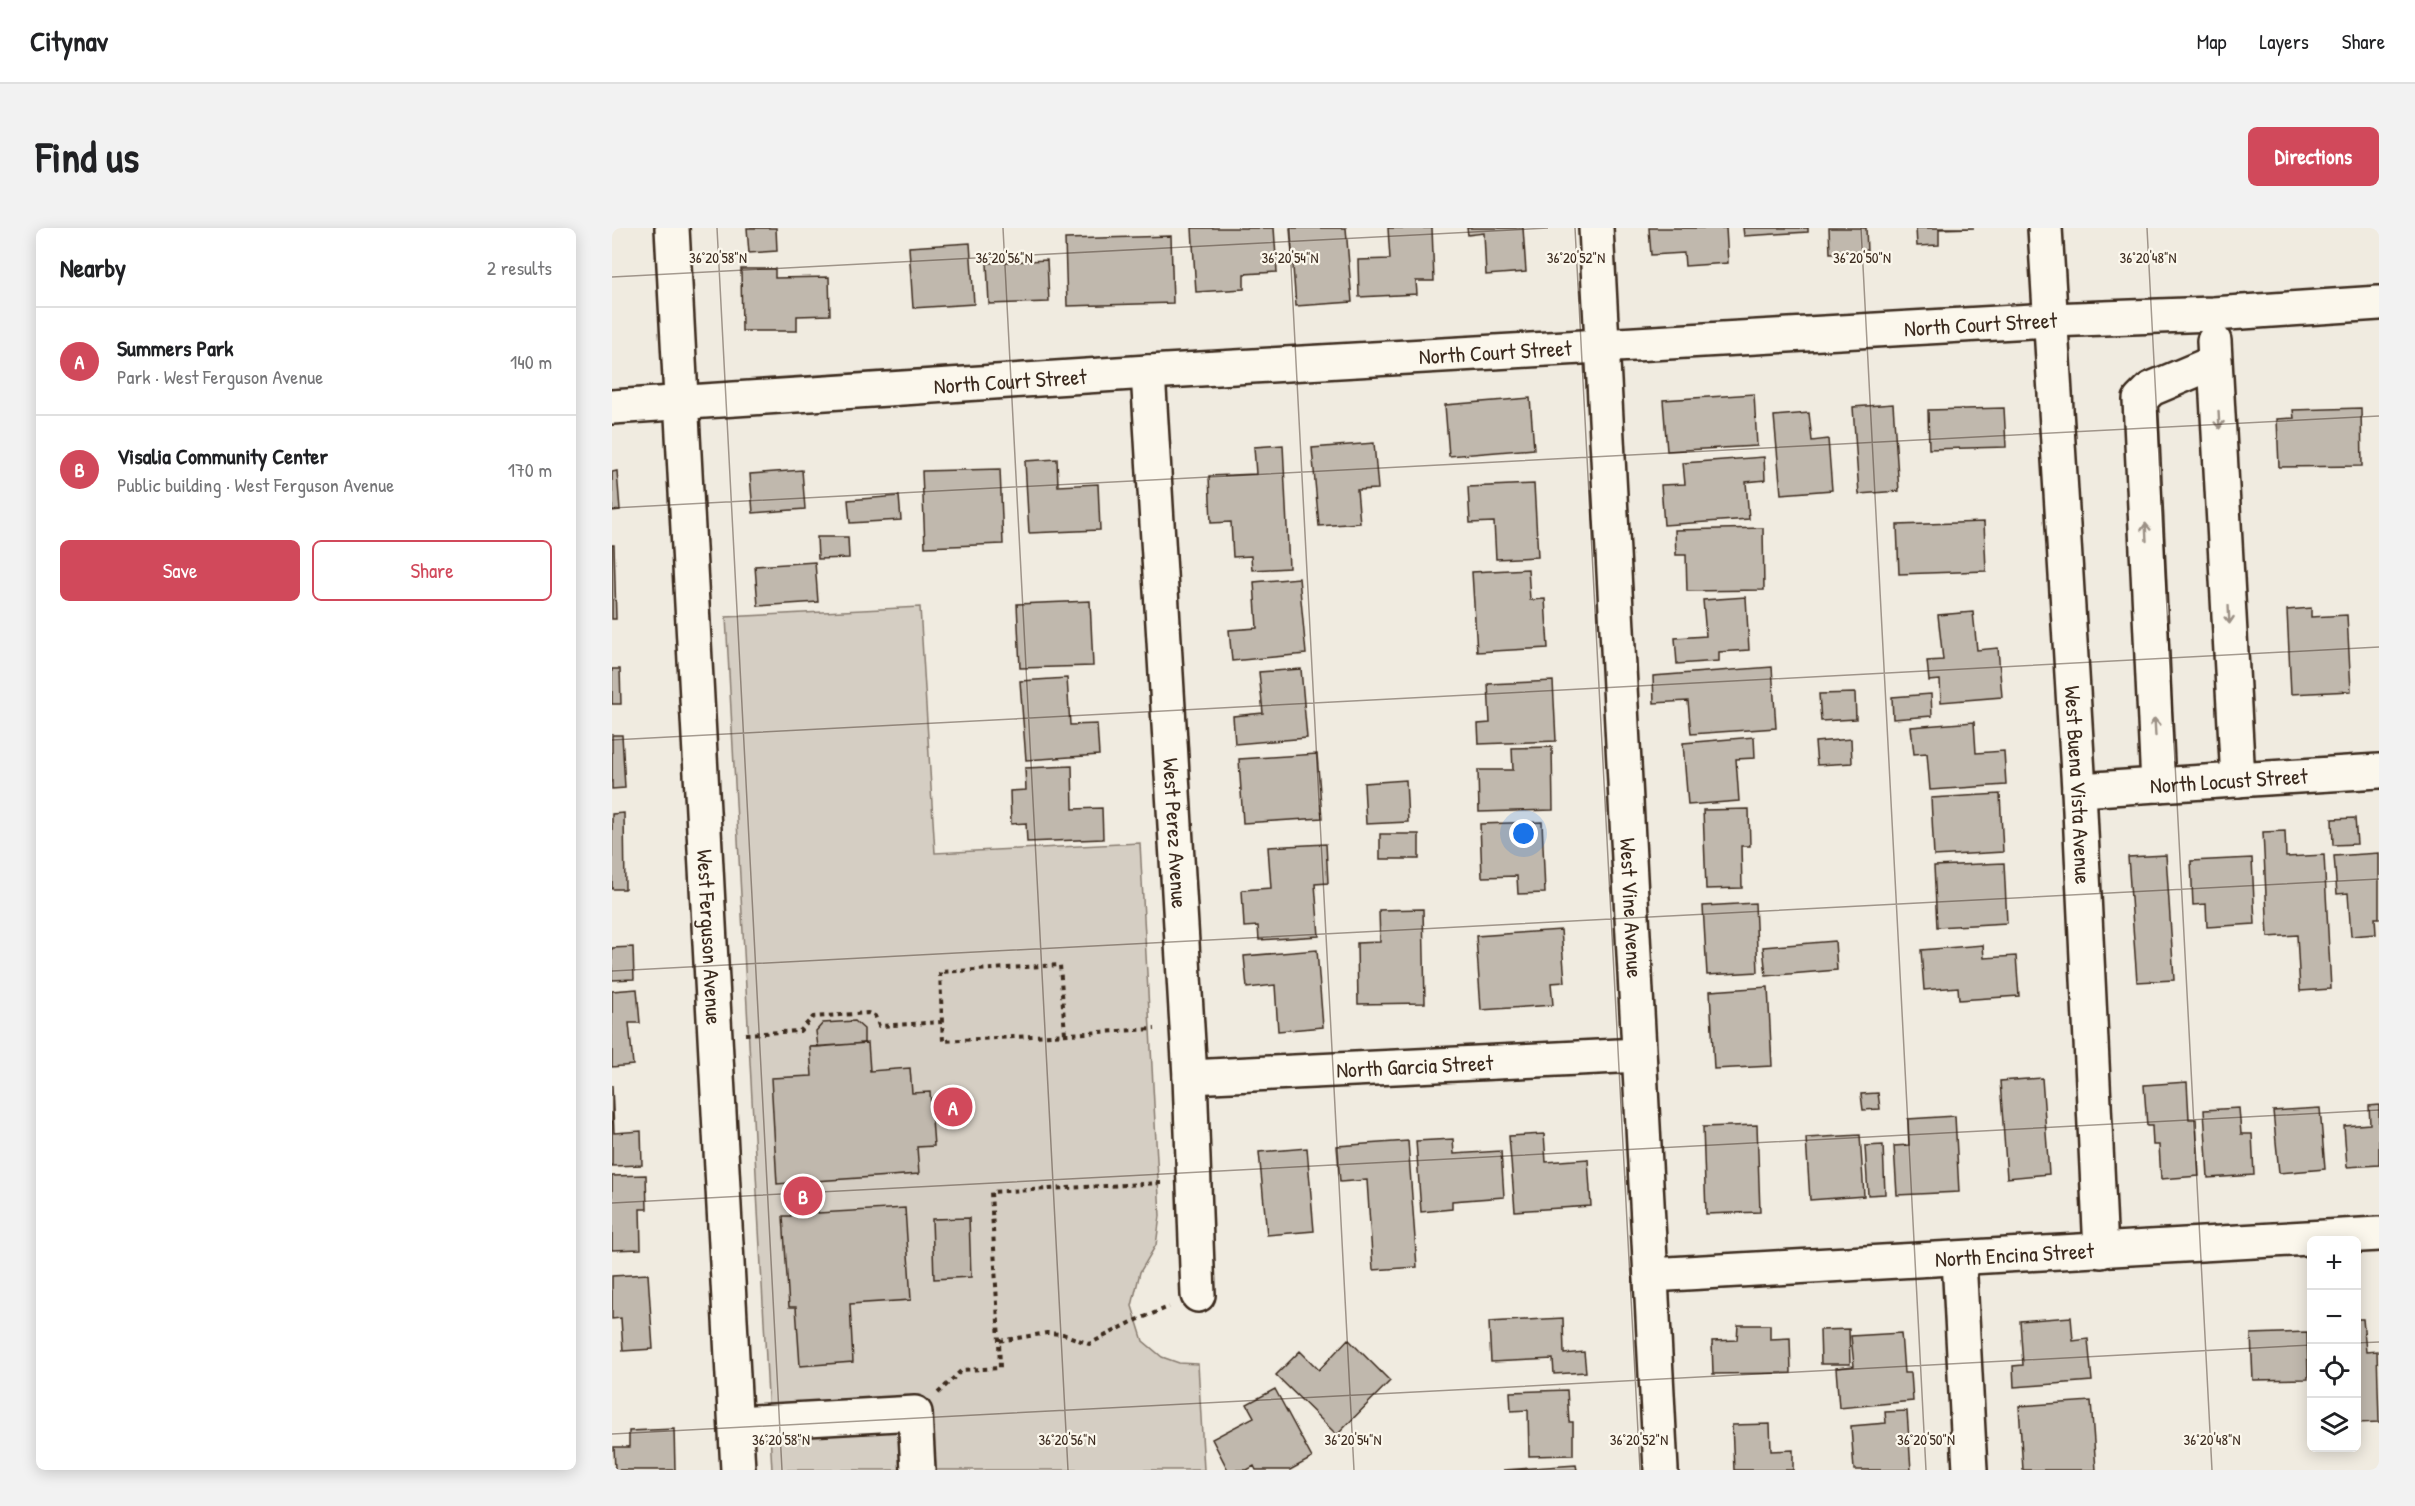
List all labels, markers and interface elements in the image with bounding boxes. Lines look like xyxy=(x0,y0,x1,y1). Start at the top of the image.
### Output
text: Citynav xyxy=(30,22,108,60)
text: Map xyxy=(2197,27,2226,56)
text: Layers xyxy=(2259,27,2309,56)
text: Share xyxy=(2342,27,2385,56)
button: Directions xyxy=(2248,127,2379,186)
text: Find us xyxy=(36,128,139,185)
text: 36°20'58"N xyxy=(689,247,747,268)
text: 36°20'56"N xyxy=(975,247,1033,268)
text: 36°20'54"N xyxy=(1262,247,1318,268)
text: 36°20'52"N xyxy=(1547,247,1605,268)
text: 36°20'50"N xyxy=(1833,247,1891,268)
text: 36°20'48"N xyxy=(2119,247,2177,268)
text: Nearby xyxy=(60,250,126,285)
text: 2 results xyxy=(487,254,552,281)
street label: North Court Street xyxy=(1903,305,2058,343)
text: Summers Park xyxy=(117,333,233,363)
street label: North Court Street xyxy=(1418,333,1573,371)
text: A xyxy=(75,348,84,375)
text: 140 m xyxy=(510,348,552,375)
street label: North Court Street xyxy=(933,361,1088,401)
text: Park · West Ferguson Avenue xyxy=(117,363,323,390)
one-way arrow xyxy=(2213,410,2224,430)
text: Visalia Community Center xyxy=(117,441,328,471)
text: B xyxy=(74,456,85,483)
text: 170 m xyxy=(508,456,552,483)
text: Public building · West Ferguson Avenue xyxy=(117,471,394,498)
one-way arrow xyxy=(2141,522,2152,542)
button: Save xyxy=(60,540,300,601)
button: Share xyxy=(312,540,552,601)
one-way arrow xyxy=(2224,604,2235,624)
street label: West Buena Vista Avenue xyxy=(2058,685,2098,885)
one-way arrow xyxy=(2150,717,2161,737)
street label: West Perez Avenue xyxy=(1156,757,1195,909)
street label: North Locust Street xyxy=(2149,761,2309,800)
your location xyxy=(1509,819,1538,848)
street label: West Vine Avenue xyxy=(1613,837,1650,979)
street label: West Ferguson Avenue xyxy=(690,848,729,1026)
street label: North Garcia Street xyxy=(1336,1047,1494,1085)
pin: A xyxy=(934,1084,972,1130)
pin: B xyxy=(784,1174,822,1218)
street label: North Encina Street xyxy=(1934,1235,2095,1274)
map controls xyxy=(2307,1236,2361,1452)
button: + xyxy=(2307,1236,2361,1290)
button: − xyxy=(2307,1290,2361,1344)
button: locate xyxy=(2307,1344,2361,1398)
button: layers xyxy=(2307,1398,2361,1452)
text: 36°20'58"N xyxy=(752,1429,810,1450)
text: 36°20'56"N xyxy=(1038,1429,1096,1450)
text: 36°20'54"N xyxy=(1325,1429,1381,1450)
text: 36°20'52"N xyxy=(1610,1429,1668,1450)
text: 36°20'50"N xyxy=(1897,1429,1955,1450)
text: 36°20'48"N xyxy=(2183,1429,2241,1450)

